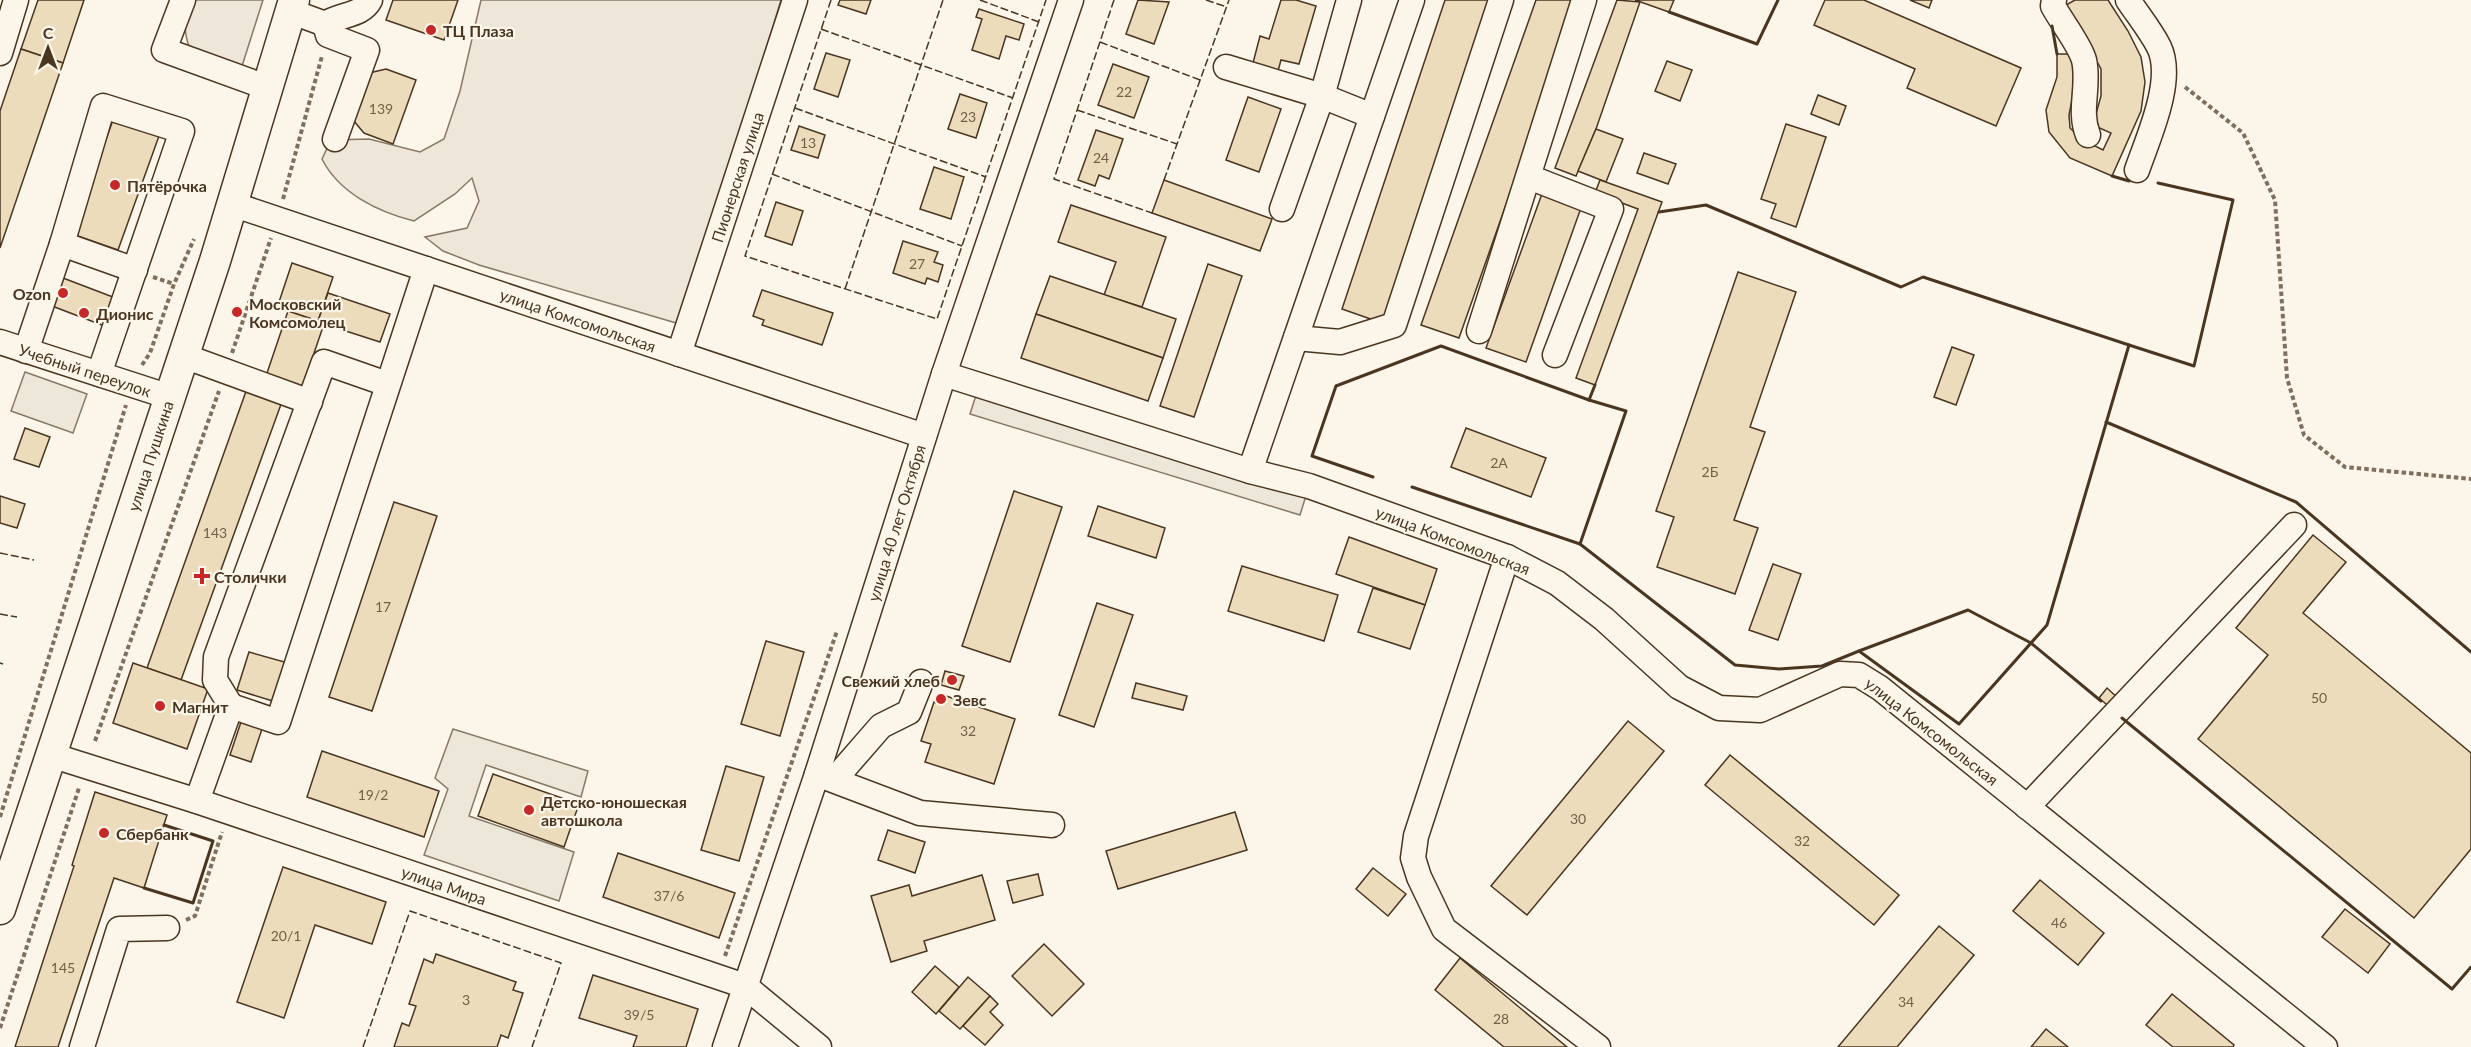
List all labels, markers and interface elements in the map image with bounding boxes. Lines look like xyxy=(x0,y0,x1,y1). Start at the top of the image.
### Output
north arrow xyxy=(18,18,78,78)
place label: ТЦ Плаза xyxy=(443,21,514,40)
text: С xyxy=(43,23,54,42)
marker: ТЦ Плаза xyxy=(424,23,438,37)
house number: 22 xyxy=(1116,83,1132,100)
house number: 139 xyxy=(369,100,393,117)
house number: 23 xyxy=(960,108,976,125)
street label: Пионерская улица xyxy=(707,109,767,245)
house number: 13 xyxy=(800,134,816,151)
house number: 24 xyxy=(1093,149,1109,166)
place label: Пятёрочка xyxy=(127,176,207,195)
marker: Пятёрочка xyxy=(108,178,122,192)
house number: 27 xyxy=(909,255,925,272)
place label: Ozon xyxy=(13,284,51,303)
street label: улица Комсомольская xyxy=(497,284,659,356)
marker: Ozon xyxy=(56,286,70,300)
place label: Московский Комсомолец xyxy=(249,294,345,331)
place label: Дионис xyxy=(96,304,154,323)
marker: Московский Комсомолец xyxy=(230,305,244,319)
marker: Дионис xyxy=(77,306,91,320)
street label: Учебный переулок xyxy=(16,340,154,401)
street label: улица Пушкина xyxy=(123,398,177,514)
street label: улица 40 лет Октября xyxy=(863,442,929,604)
house number: 2А xyxy=(1490,454,1508,471)
house number: 2Б xyxy=(1702,463,1719,480)
street label: улица Комсомольская xyxy=(1373,502,1533,578)
house number: 143 xyxy=(203,524,227,541)
place label: Столички xyxy=(214,567,287,586)
marker: Столички xyxy=(195,569,209,583)
house number: 17 xyxy=(375,598,391,615)
place label: Свежий хлеб xyxy=(841,671,940,690)
marker: Свежий хлеб xyxy=(945,673,959,687)
street label: улица Комсомольская xyxy=(1862,673,2002,789)
house number: 50 xyxy=(2311,689,2327,706)
place label: Зевс xyxy=(953,690,987,709)
marker: Зевс xyxy=(934,692,948,706)
place label: Магнит xyxy=(172,697,229,716)
marker: Магнит xyxy=(153,699,167,713)
house number: 32 xyxy=(960,722,976,739)
house number: 19/2 xyxy=(358,786,388,803)
place label: Детско-юношеская автошкола xyxy=(541,792,687,829)
marker: Детско-юношеская автошкола xyxy=(522,803,536,817)
house number: 30 xyxy=(1570,810,1586,827)
place label: Сбербанк xyxy=(116,824,189,843)
marker: Сбербанк xyxy=(97,826,111,840)
house number: 32 xyxy=(1794,832,1810,849)
street label: улица Мира xyxy=(399,862,489,908)
house number: 37/6 xyxy=(654,887,684,904)
house number: 46 xyxy=(2051,914,2067,931)
house number: 20/1 xyxy=(271,927,301,944)
house number: 145 xyxy=(51,959,75,976)
house number: 3 xyxy=(462,991,470,1008)
house number: 34 xyxy=(1898,993,1914,1010)
house number: 39/5 xyxy=(624,1006,654,1023)
house number: 28 xyxy=(1493,1010,1509,1027)

